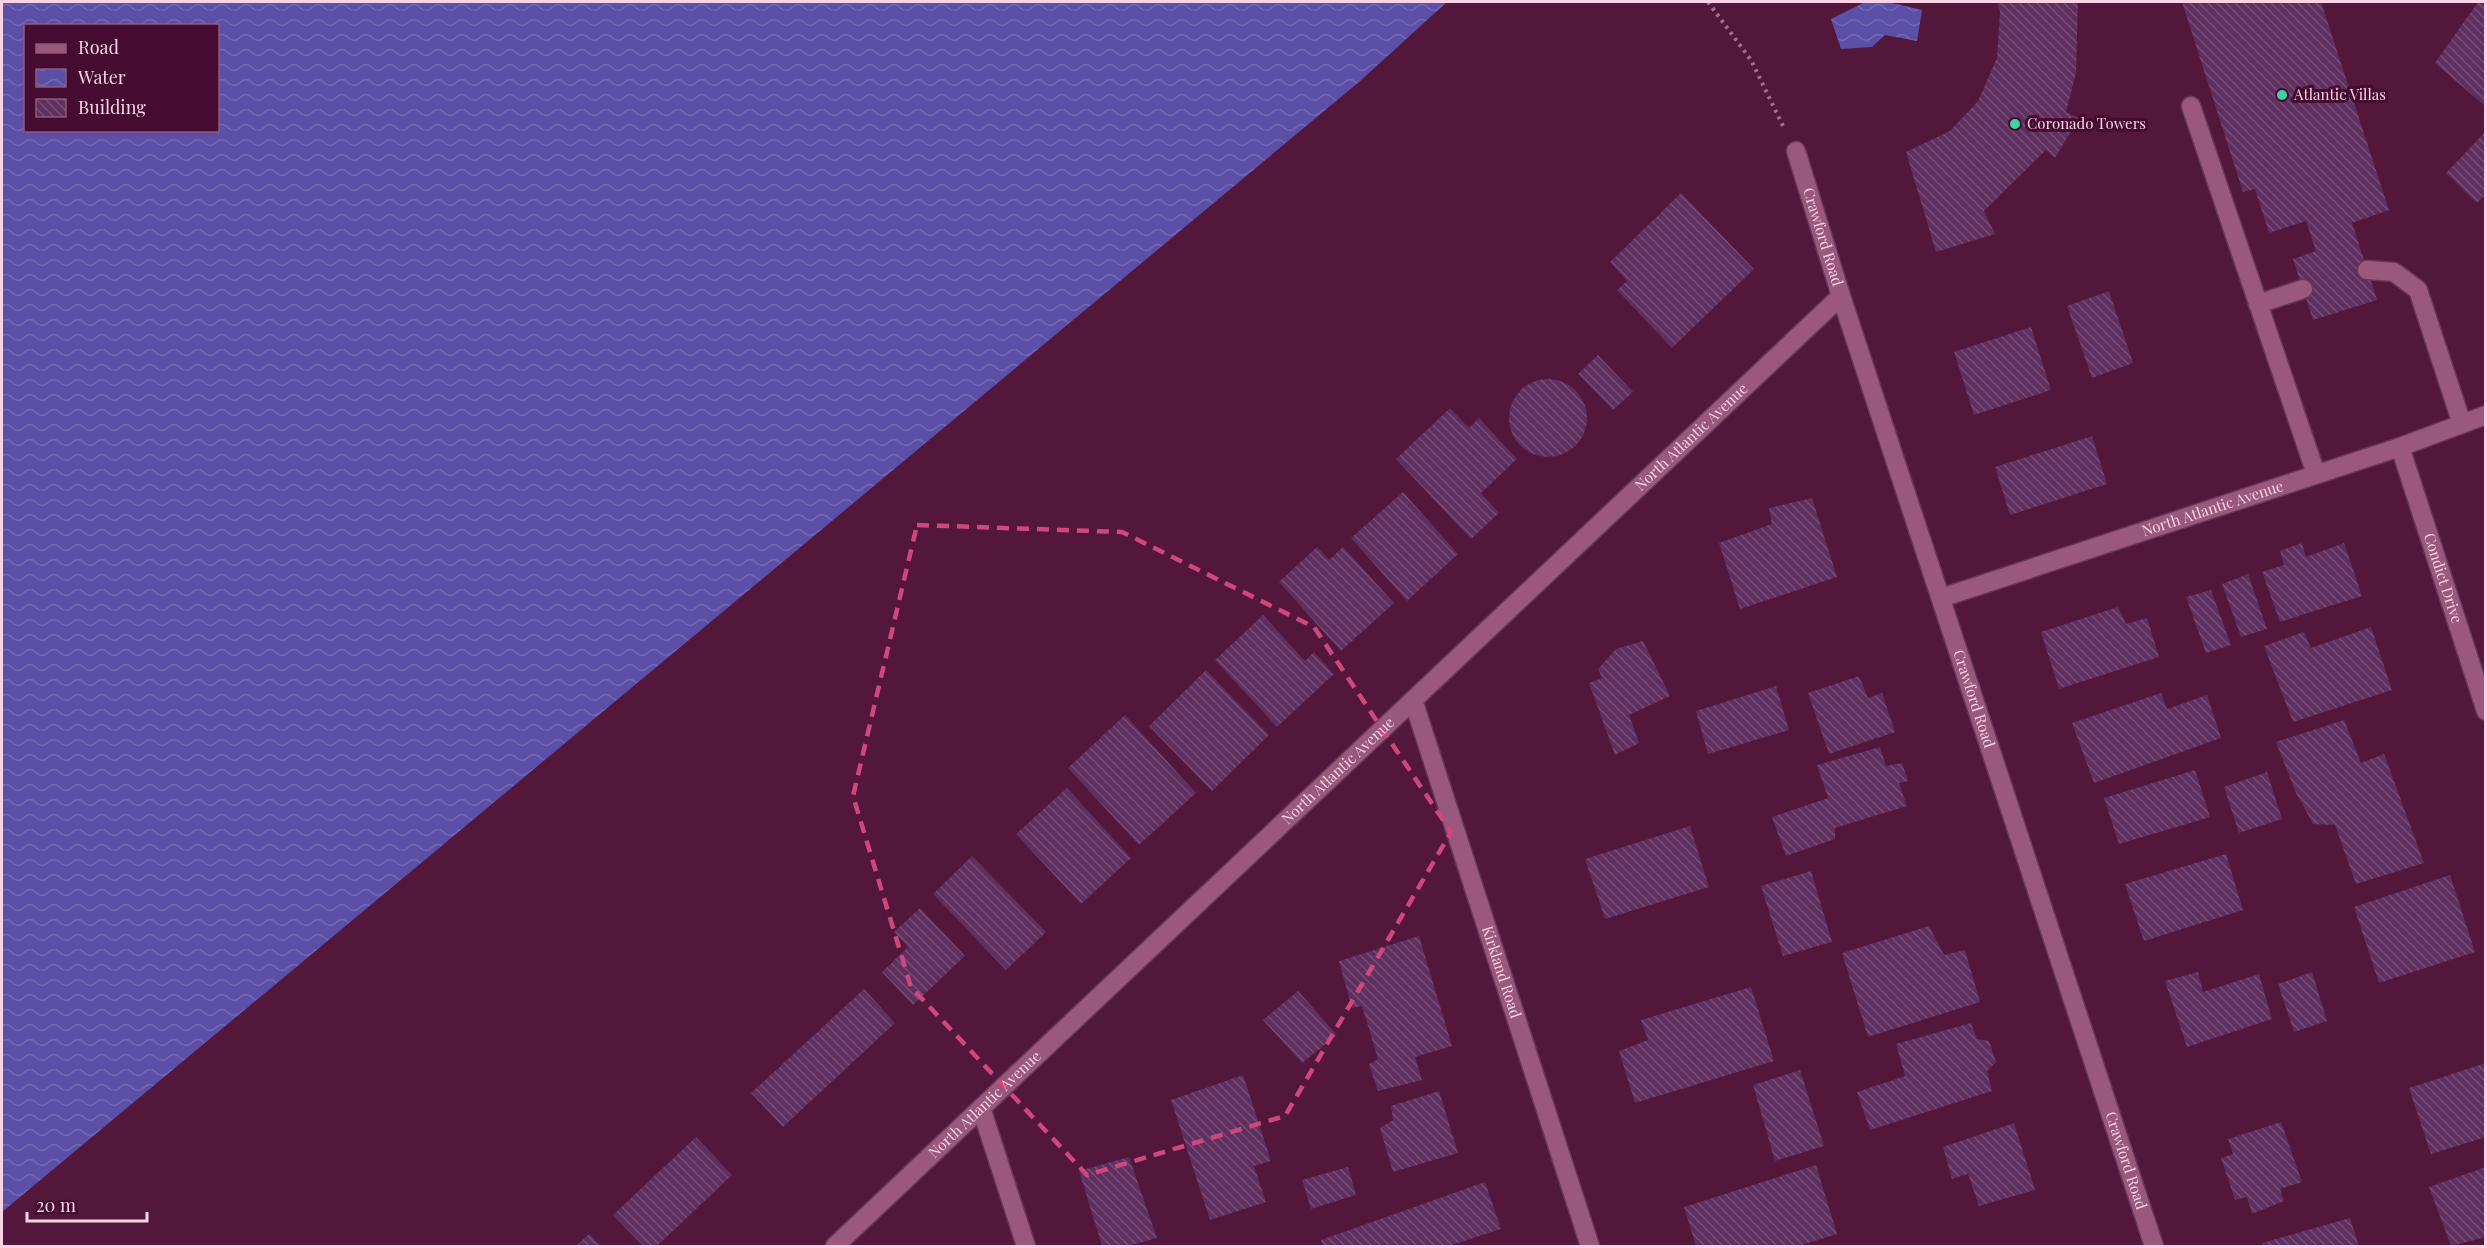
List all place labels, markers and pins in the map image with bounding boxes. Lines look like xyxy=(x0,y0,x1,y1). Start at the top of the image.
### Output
place label: Atlantic Villas xyxy=(2293,84,2386,104)
marker: Atlantic Villas xyxy=(2275,88,2289,102)
place label: Coronado Towers xyxy=(2027,113,2146,133)
marker: Coronado Towers xyxy=(2008,117,2022,131)

